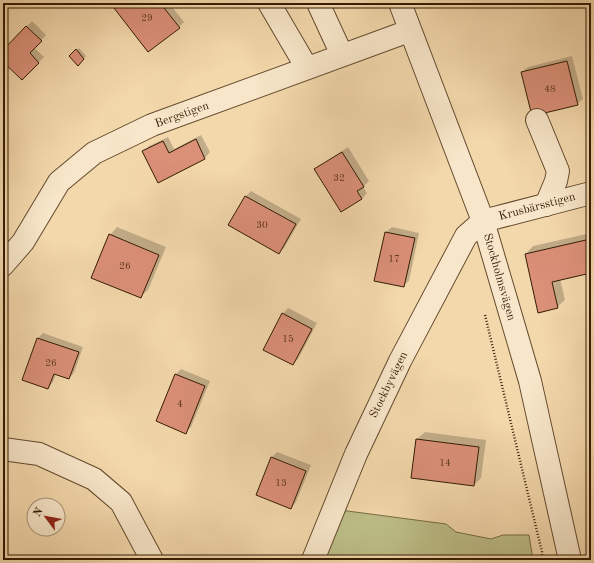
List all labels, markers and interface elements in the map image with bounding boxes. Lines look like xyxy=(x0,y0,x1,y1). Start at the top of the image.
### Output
house number: 29 xyxy=(141,13,153,23)
house number: 48 xyxy=(544,84,556,94)
street label: Bergstigen xyxy=(153,100,211,130)
house number: 32 xyxy=(333,173,345,183)
street label: Krusbärsstigen xyxy=(497,191,577,223)
house number: 30 xyxy=(256,220,268,230)
street label: Stockholmsvägen xyxy=(481,232,517,323)
house number: 17 xyxy=(388,254,400,264)
house number: 26 xyxy=(119,261,131,271)
house number: 15 xyxy=(282,334,294,344)
street label: Stockbyvägen xyxy=(368,349,410,420)
house number: 26 xyxy=(45,358,57,368)
house number: 4 xyxy=(177,399,183,409)
house number: 14 xyxy=(439,458,451,468)
house number: 13 xyxy=(275,478,287,488)
north arrow xyxy=(26,497,66,537)
text: N xyxy=(32,506,46,519)

